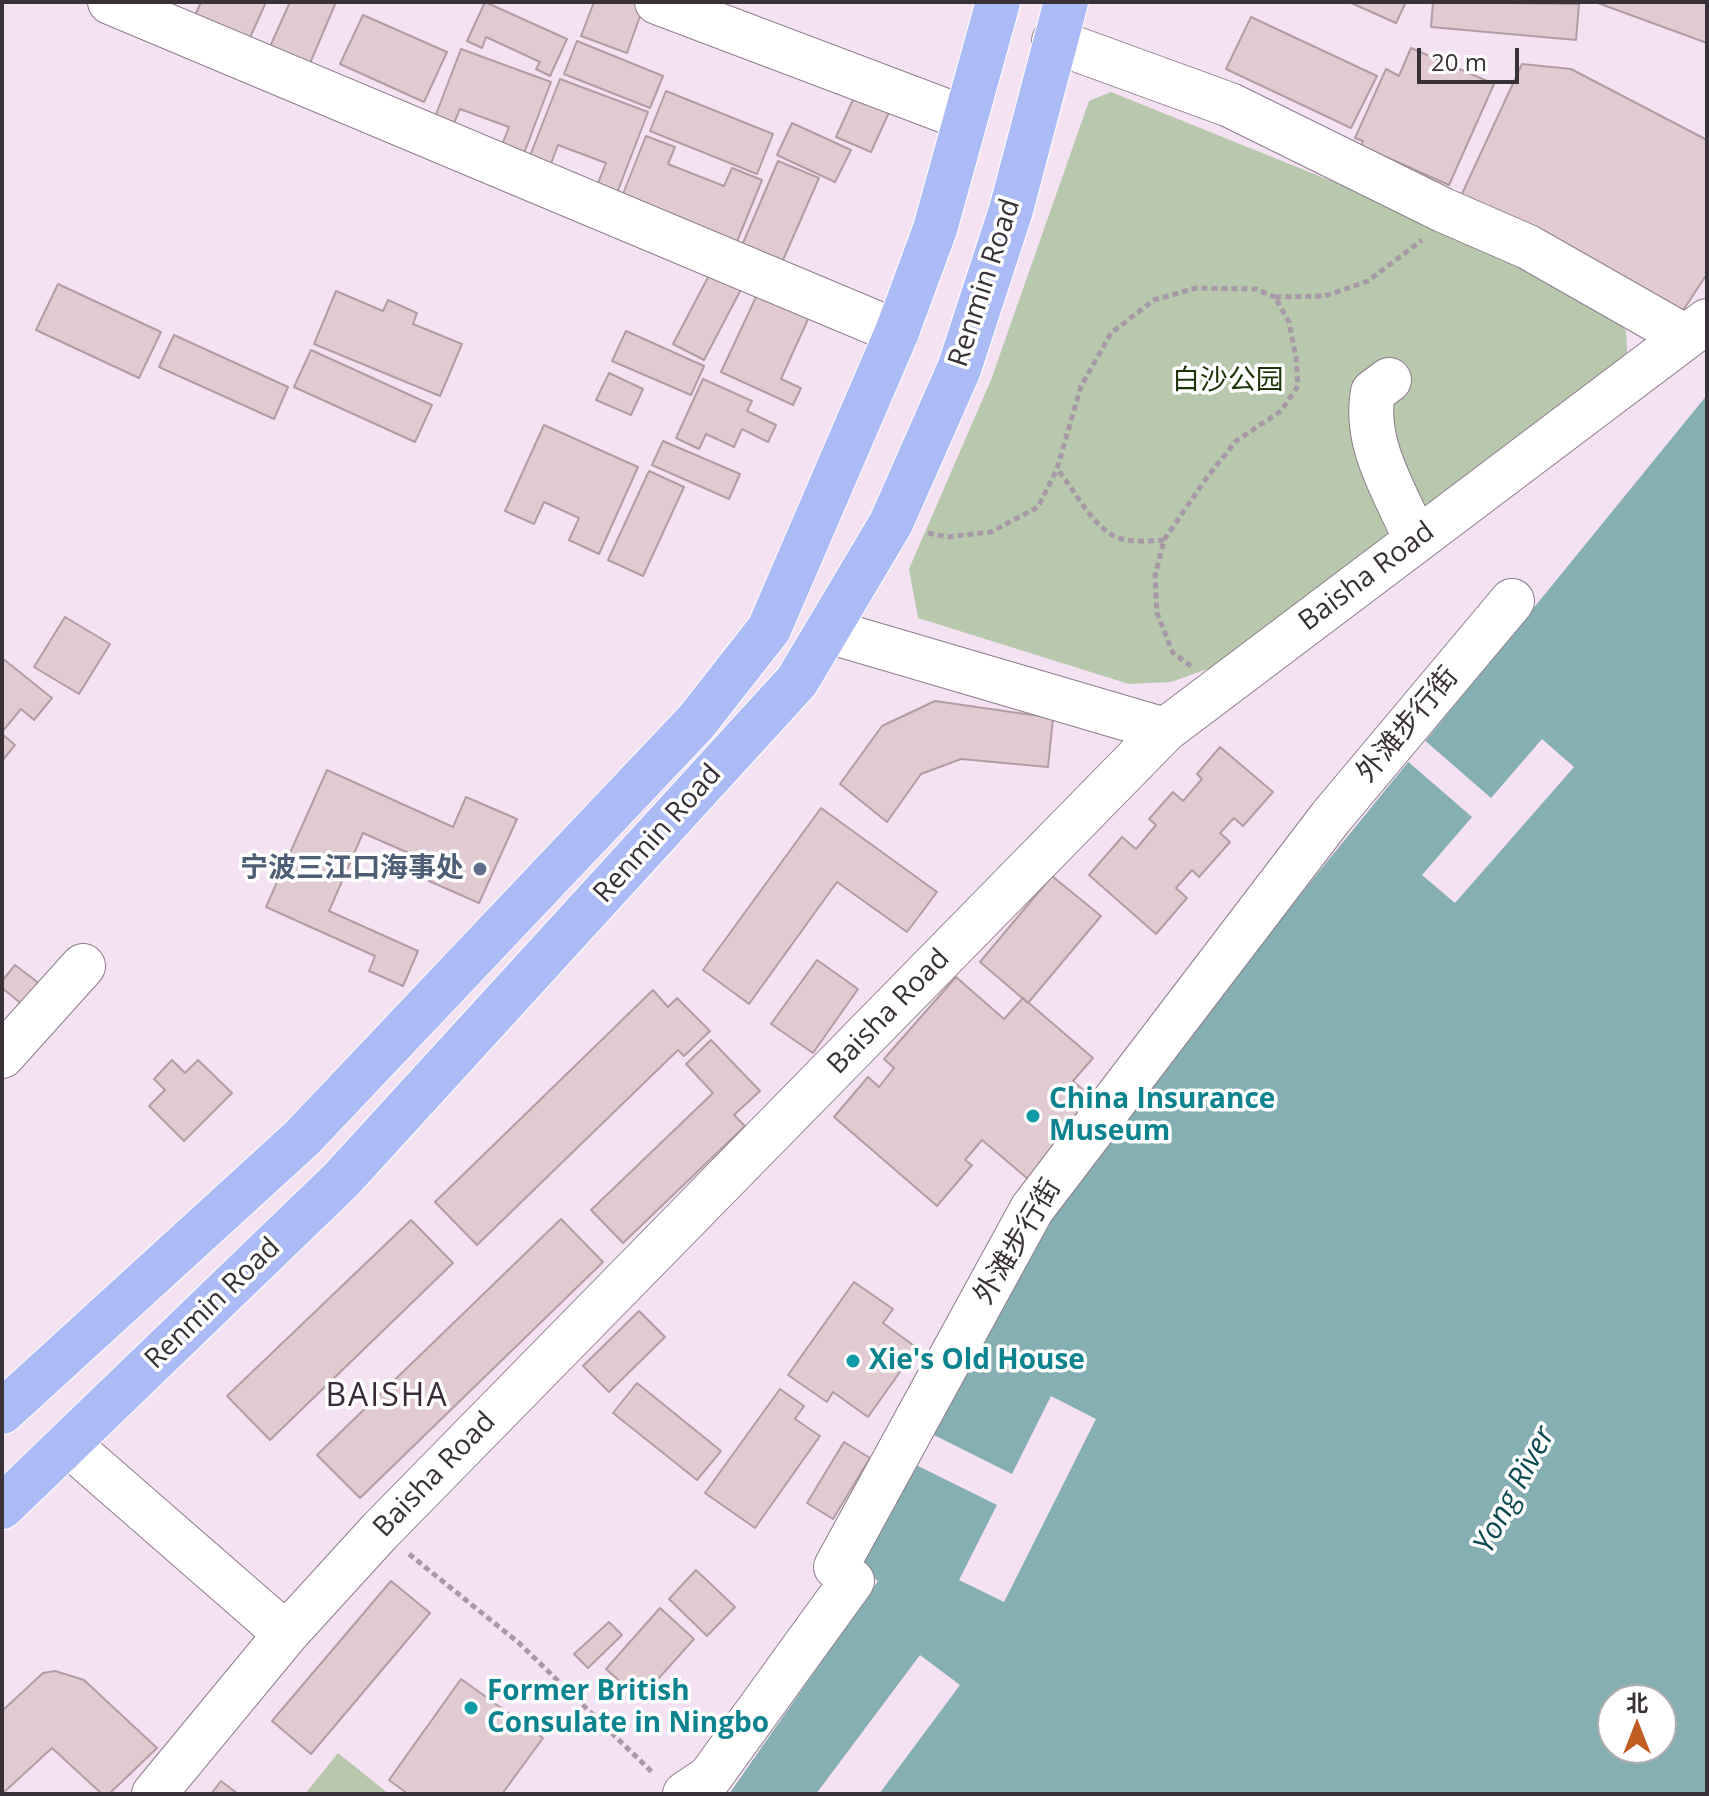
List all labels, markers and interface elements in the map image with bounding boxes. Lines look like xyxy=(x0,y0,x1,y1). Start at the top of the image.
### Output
scale bar xyxy=(1421,32,1523,82)
text: 20 m xyxy=(1431,45,1487,78)
street label: Renmin Road xyxy=(942,195,1028,371)
park label: 白沙公园 xyxy=(1172,364,1284,398)
street label: Baisha Road xyxy=(1293,515,1441,639)
street label: 外滩步行街 xyxy=(1350,661,1466,789)
street label: Renmin Road xyxy=(587,758,729,910)
place label: 宁波三江口海事处 xyxy=(240,852,464,886)
marker: 宁波三江口海事处 xyxy=(471,860,489,878)
street label: Baisha Road xyxy=(821,942,957,1082)
place label: China Insurance Museum xyxy=(1049,1083,1275,1149)
marker: China Insurance Museum xyxy=(1024,1107,1042,1125)
street label: 外滩步行街 xyxy=(968,1173,1068,1311)
street label: Renmin Road xyxy=(139,1231,287,1377)
place label: Xie's Old House xyxy=(869,1344,1085,1378)
marker: Xie's Old House xyxy=(844,1352,862,1370)
district label: BAISHA xyxy=(325,1378,449,1416)
street label: Baisha Road xyxy=(367,1405,503,1545)
water label: Yong River xyxy=(1467,1421,1563,1559)
place label: Former British Consulate in Ningbo xyxy=(487,1675,769,1741)
north arrow xyxy=(1597,1684,1677,1764)
text: 北 xyxy=(1626,1687,1648,1717)
marker: Former British Consulate in Ningbo xyxy=(462,1699,480,1717)

